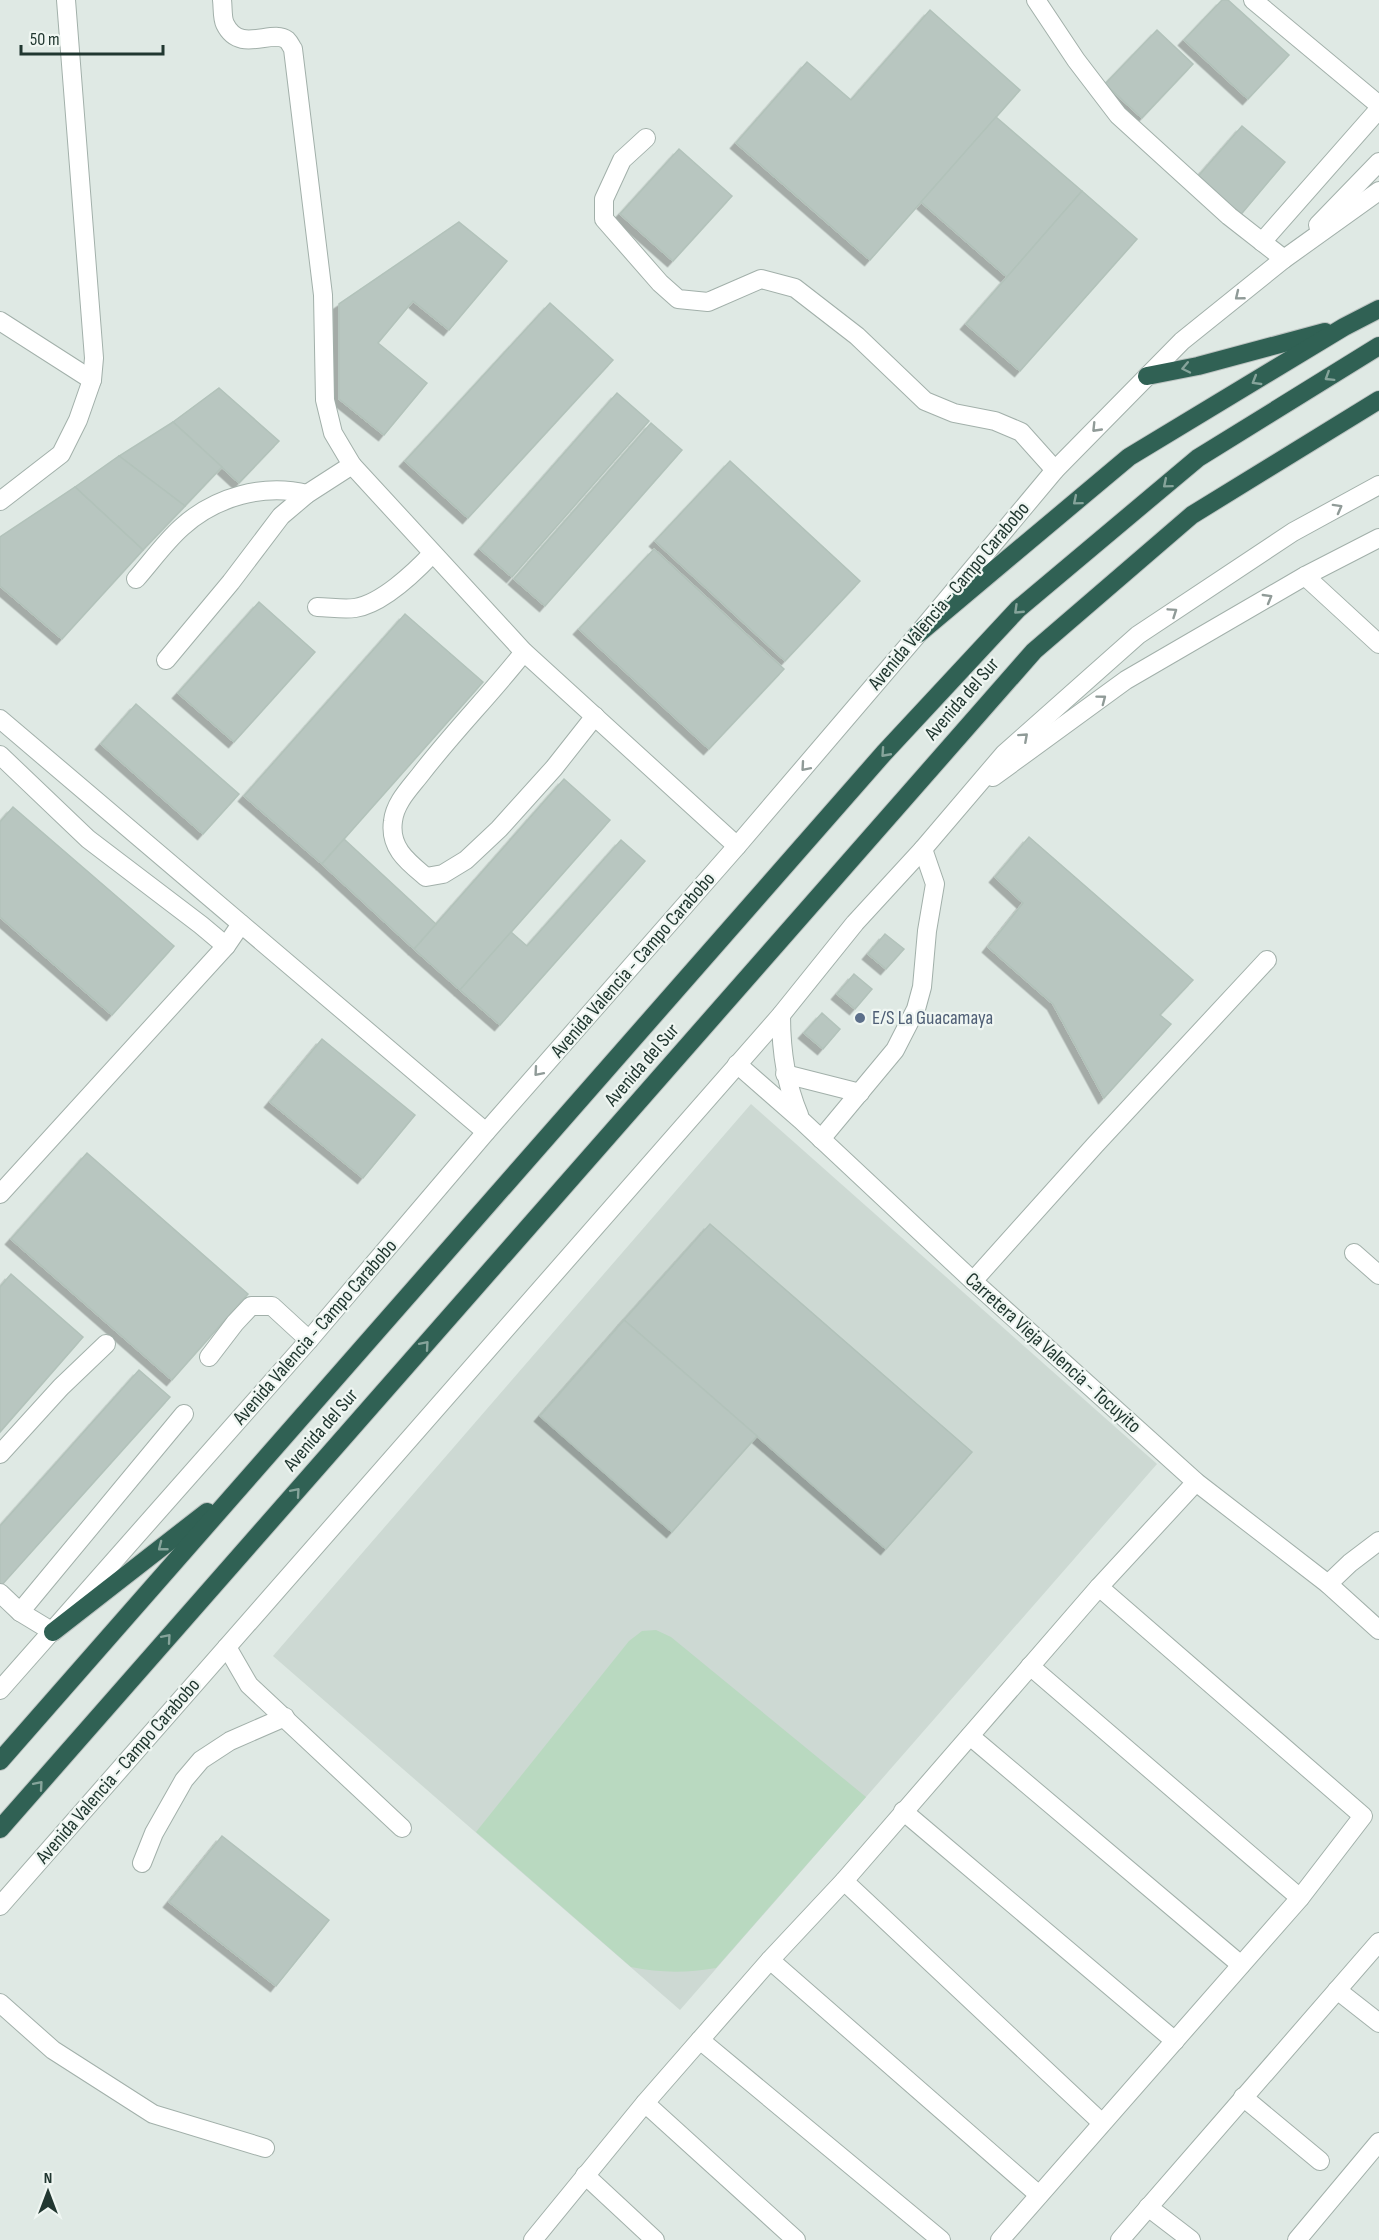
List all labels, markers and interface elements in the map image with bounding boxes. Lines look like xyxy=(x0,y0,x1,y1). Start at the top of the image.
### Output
scale bar xyxy=(21,18,164,56)
text: 50 m xyxy=(30,29,60,50)
one-way arrow xyxy=(1234,288,1245,299)
one-way arrow xyxy=(1181,361,1191,374)
one-way arrow xyxy=(1325,370,1335,382)
one-way arrow xyxy=(1252,373,1262,385)
one-way arrow xyxy=(1092,422,1103,432)
one-way arrow xyxy=(1163,477,1174,488)
one-way arrow xyxy=(1073,494,1084,505)
street label: Avenida Valencia - Campo Carabobo xyxy=(863,497,1035,696)
one-way arrow xyxy=(1332,504,1342,515)
one-way arrow xyxy=(1262,593,1272,605)
one-way arrow xyxy=(1015,603,1026,614)
one-way arrow xyxy=(1167,607,1177,619)
street label: Avenida del Sur xyxy=(919,653,1004,746)
one-way arrow xyxy=(1095,695,1106,706)
one-way arrow xyxy=(1017,733,1028,744)
one-way arrow xyxy=(881,746,892,756)
one-way arrow xyxy=(801,760,812,771)
street label: Avenida Valencia - Campo Carabobo xyxy=(545,867,720,1063)
place label: E/S La Guacamaya xyxy=(872,1006,993,1030)
marker: E/S La Guacamaya xyxy=(853,1011,867,1025)
street label: Avenida del Sur xyxy=(599,1019,684,1112)
one-way arrow xyxy=(535,1065,546,1076)
street label: Avenida Valencia - Campo Carabobo xyxy=(227,1234,402,1430)
street label: Carretera Vieja Valencia - Tocuyito xyxy=(960,1268,1146,1438)
one-way arrow xyxy=(418,1341,429,1352)
street label: Avenida del Sur xyxy=(278,1384,363,1477)
one-way arrow xyxy=(289,1488,300,1499)
one-way arrow xyxy=(158,1539,169,1550)
one-way arrow xyxy=(160,1634,171,1645)
street label: Avenida Valencia - Campo Carabobo xyxy=(30,1673,205,1869)
one-way arrow xyxy=(32,1781,43,1792)
north arrow xyxy=(18,2162,78,2222)
text: N xyxy=(44,2169,52,2188)

